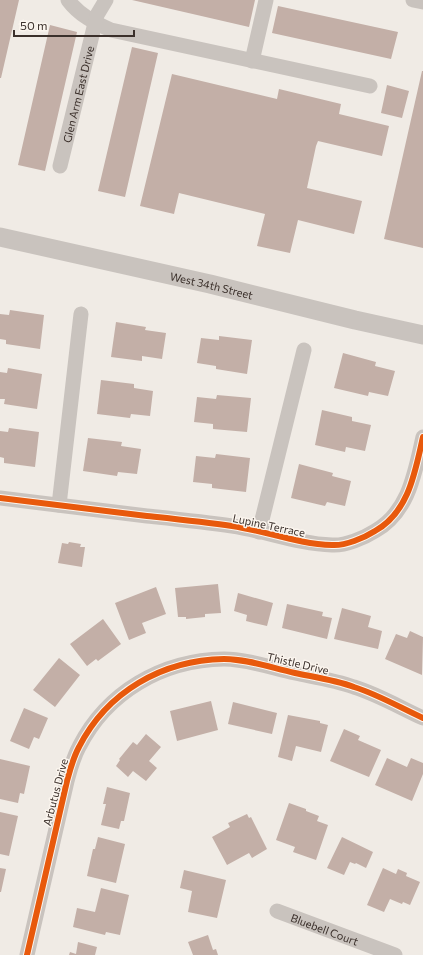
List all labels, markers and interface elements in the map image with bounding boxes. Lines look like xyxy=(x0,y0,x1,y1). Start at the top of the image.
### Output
scale bar xyxy=(14,12,134,38)
text: 50 m xyxy=(20,18,48,32)
street label: Glen Arm East Drive xyxy=(59,44,96,144)
street label: West 34th Street xyxy=(169,269,255,301)
street label: Lupine Terrace xyxy=(232,511,307,539)
street label: Thistle Drive xyxy=(266,650,330,676)
street label: Arbutus Drive xyxy=(40,757,70,827)
street label: Bluebell Court xyxy=(289,910,361,948)

